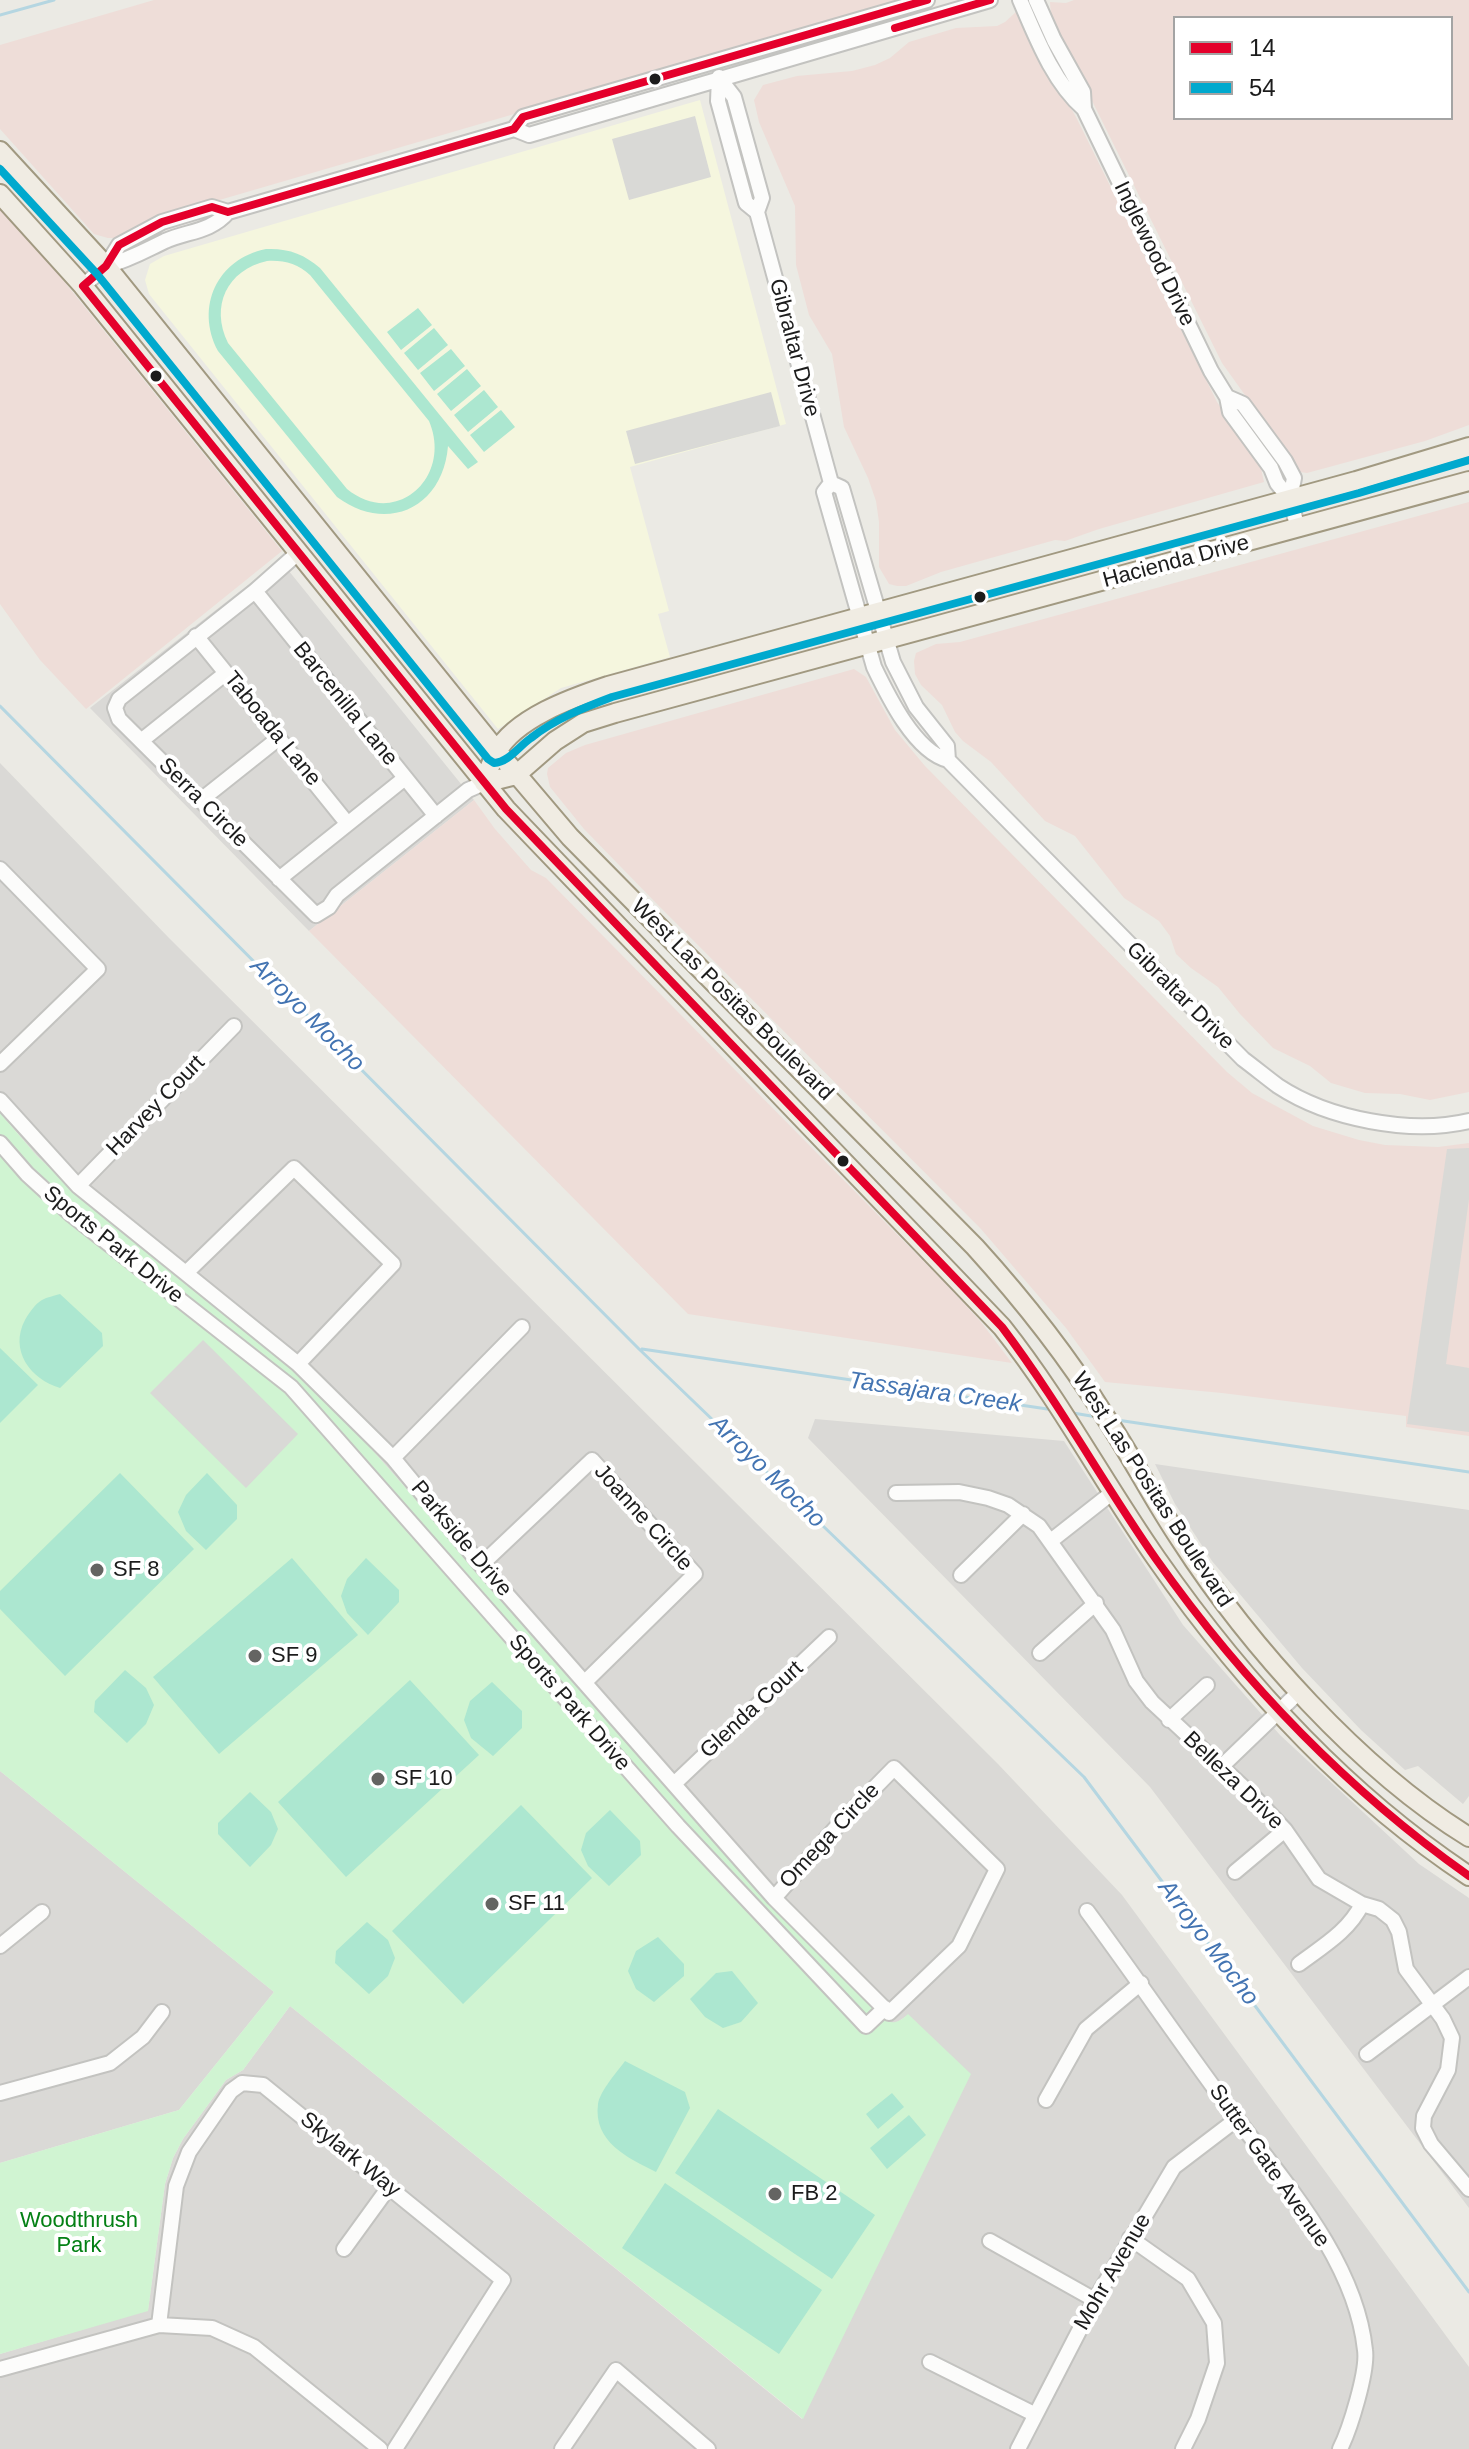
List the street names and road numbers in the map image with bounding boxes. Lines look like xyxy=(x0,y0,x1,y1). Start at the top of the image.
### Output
street label: Inglewood Drive xyxy=(1108,177,1200,331)
street label: Gibraltar Drive xyxy=(763,276,825,420)
street label: Hacienda Drive xyxy=(1100,530,1252,594)
street label: Barcenilla Lane xyxy=(287,637,403,771)
street label: Taboada Lane xyxy=(218,667,326,791)
street label: Serra Circle xyxy=(153,753,253,853)
street label: West Las Positas Boulevard xyxy=(626,894,838,1106)
street label: Gibraltar Drive xyxy=(1121,937,1239,1055)
street label: Harvey Court xyxy=(101,1050,211,1162)
street label: Sports Park Drive xyxy=(38,1181,188,1309)
street label: West Las Positas Boulevard xyxy=(1066,1368,1238,1612)
street label: Joanne Circle xyxy=(588,1459,698,1577)
street label: Parkside Drive xyxy=(405,1476,517,1602)
street label: Sports Park Drive xyxy=(502,1629,636,1777)
street label: Glenda Court xyxy=(695,1656,809,1764)
street label: Belleza Drive xyxy=(1177,1726,1289,1836)
street label: Omega Circle xyxy=(774,1778,886,1894)
street label: Sutter Gate Avenue xyxy=(1203,2079,1335,2253)
street label: Skylark Way xyxy=(295,2107,405,2203)
street label: Mohr Avenue xyxy=(1069,2209,1157,2335)

